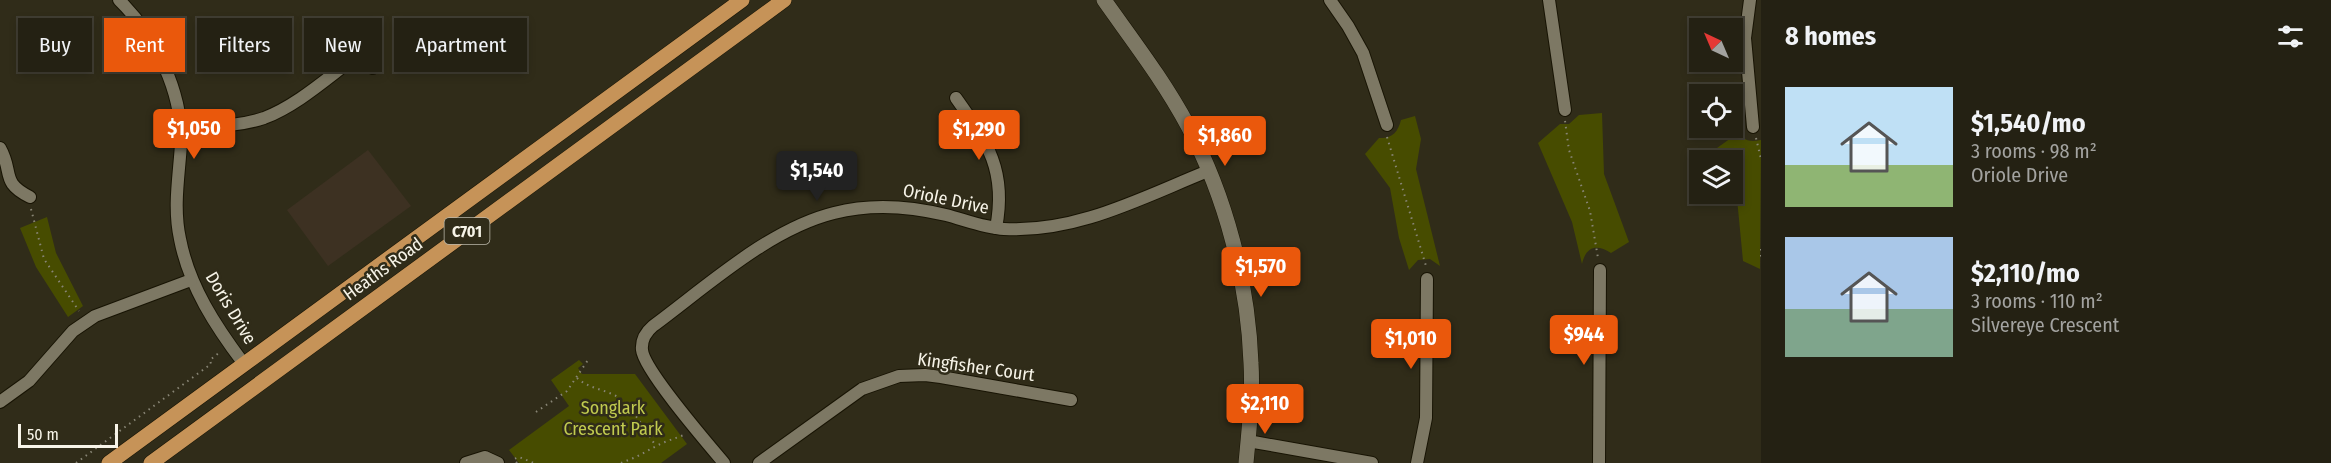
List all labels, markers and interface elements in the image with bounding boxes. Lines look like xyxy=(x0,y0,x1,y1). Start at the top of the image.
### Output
chip: Buy xyxy=(18,18,92,72)
chip: Rent xyxy=(104,18,185,72)
chip: Filters xyxy=(197,18,292,72)
chip: New xyxy=(304,18,382,72)
chip: Apartment xyxy=(394,18,527,72)
north arrow xyxy=(1689,18,1743,72)
map controls xyxy=(1689,18,1743,204)
icon: filters xyxy=(2274,20,2307,53)
text: 8 homes xyxy=(1785,21,1876,52)
button: locate xyxy=(1689,84,1743,138)
text: $1,540/mo xyxy=(1971,108,2086,139)
pin: $1,050 xyxy=(145,109,243,160)
pin: $1,290 xyxy=(930,110,1028,161)
icon: home xyxy=(1833,111,1905,183)
text: $1,050 xyxy=(167,116,221,140)
pin: $1,860 xyxy=(1176,116,1274,167)
text: $1,290 xyxy=(953,117,1005,141)
text: $1,860 xyxy=(1198,123,1252,147)
text: 3 rooms · 98 m² xyxy=(1971,139,2097,163)
button: layers xyxy=(1689,150,1743,204)
pin: $1,540 xyxy=(768,151,866,202)
text: $1,540 xyxy=(790,158,844,182)
text: Oriole Drive xyxy=(1971,163,2068,187)
street label: Oriole Drive xyxy=(901,179,991,219)
road number: C701 xyxy=(444,218,490,244)
street label: Heaths Road xyxy=(339,233,427,305)
pin: $1,570 xyxy=(1212,247,1310,298)
text: $1,570 xyxy=(1235,254,1287,278)
text: $2,110/mo xyxy=(1971,258,2080,289)
icon: home xyxy=(1833,261,1905,333)
street label: Doris Drive xyxy=(201,268,261,348)
text: 3 rooms · 110 m² xyxy=(1971,289,2103,313)
text: Silvereye Crescent xyxy=(1971,313,2119,337)
pin: $944 xyxy=(1548,315,1620,366)
pin: $1,010 xyxy=(1362,319,1460,370)
text: $944 xyxy=(1564,322,1604,346)
text: $1,010 xyxy=(1385,326,1437,350)
street label: Kingfisher Court xyxy=(916,348,1036,386)
pin: $2,110 xyxy=(1216,384,1314,435)
text: $2,110 xyxy=(1240,391,1290,415)
park label: Songlark Crescent Park xyxy=(563,397,663,440)
scale bar xyxy=(18,421,118,448)
text: 50 m xyxy=(27,425,59,444)

